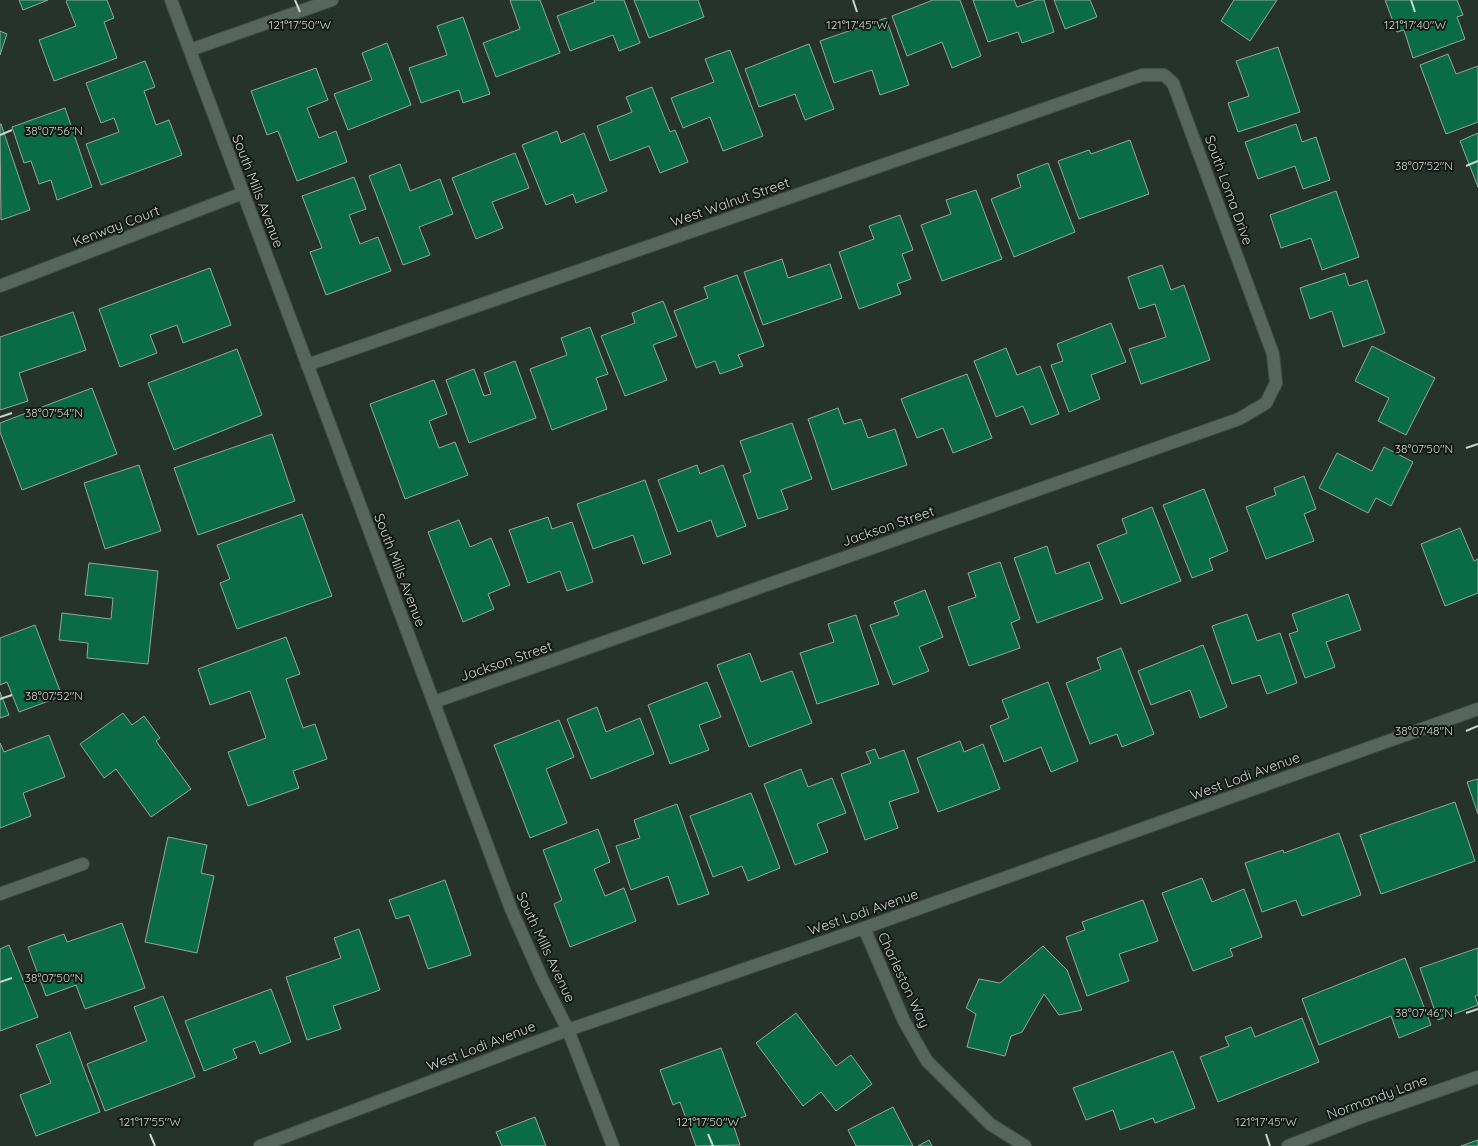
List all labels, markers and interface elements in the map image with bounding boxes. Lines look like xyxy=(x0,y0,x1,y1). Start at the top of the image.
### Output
text: 121°17'50"W xyxy=(269,17,332,32)
text: 121°17'45"W xyxy=(826,17,888,32)
text: 121°17'40"W xyxy=(1384,17,1446,32)
text: 38°07'56"N xyxy=(25,123,83,138)
street label: South Mills Avenue xyxy=(228,132,288,250)
street label: South Loma Drive xyxy=(1201,133,1257,247)
text: 38°07'52"N xyxy=(1395,158,1453,173)
street label: West Walnut Street xyxy=(668,173,792,231)
street label: Kenway Court xyxy=(70,201,162,251)
text: 38°07'54"N xyxy=(25,405,83,420)
text: 38°07'50"N xyxy=(1395,441,1453,456)
street label: Jackson Street xyxy=(840,502,937,550)
street label: South Mills Avenue xyxy=(370,511,430,629)
street label: Jackson Street xyxy=(458,637,555,685)
text: 38°07'52"N xyxy=(25,688,83,703)
text: 38°07'48"N xyxy=(1395,723,1453,738)
street label: West Lodi Avenue xyxy=(1188,748,1302,804)
street label: West Lodi Avenue xyxy=(805,885,921,939)
street label: South Mills Avenue xyxy=(512,889,580,1005)
street label: Charleston Way xyxy=(874,929,934,1031)
text: 38°07'50"N xyxy=(25,970,83,985)
text: 38°07'46"N xyxy=(1395,1005,1453,1020)
street label: West Lodi Avenue xyxy=(424,1017,538,1075)
street label: Normandy Lane xyxy=(1324,1070,1430,1124)
text: 121°17'55"W xyxy=(119,1114,181,1129)
text: 121°17'50"W xyxy=(677,1114,740,1129)
text: 121°17'45"W xyxy=(1235,1114,1297,1129)

